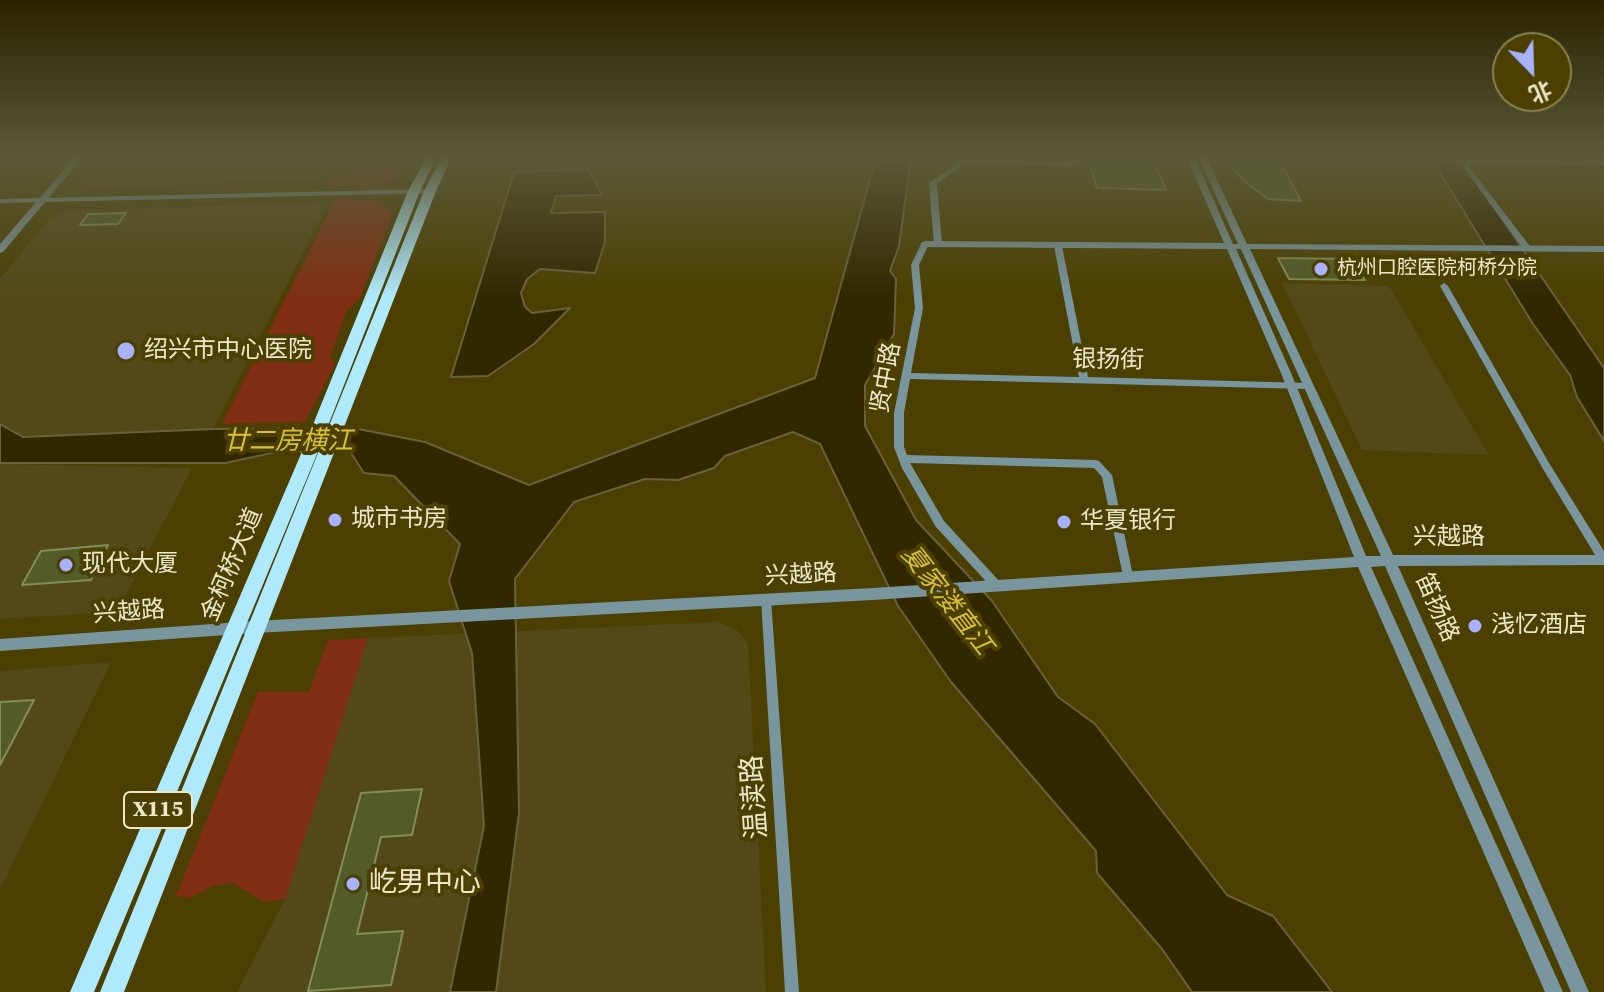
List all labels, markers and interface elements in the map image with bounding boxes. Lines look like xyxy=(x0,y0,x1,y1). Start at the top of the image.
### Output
north arrow xyxy=(1492,32,1572,112)
text: 北 xyxy=(1525,74,1557,110)
place label: 杭州口腔医院柯桥分院 xyxy=(1337,257,1537,281)
marker: 杭州口腔医院柯桥分院 xyxy=(1312,260,1330,278)
place label: 绍兴市中心医院 xyxy=(144,337,312,365)
marker: 绍兴市中心医院 xyxy=(115,340,137,362)
street label: 贤中路 xyxy=(867,340,907,416)
street label: 银扬街 xyxy=(1072,346,1144,376)
water label: 廿二房横江 xyxy=(223,426,353,458)
street label: 金柯桥大道 xyxy=(196,504,270,626)
place label: 城市书房 xyxy=(351,506,447,534)
place label: 华夏银行 xyxy=(1080,508,1176,536)
marker: 城市书房 xyxy=(326,511,344,529)
marker: 华夏银行 xyxy=(1055,513,1073,531)
street label: 兴越路 xyxy=(1413,524,1485,552)
water label: 夏家溇直江 xyxy=(894,540,998,662)
place label: 现代大厦 xyxy=(82,551,178,579)
marker: 现代大厦 xyxy=(57,556,75,574)
street label: 兴越路 xyxy=(764,560,838,592)
street label: 笛扬路 xyxy=(1408,569,1464,647)
street label: 兴越路 xyxy=(92,596,166,630)
place label: 浅忆酒店 xyxy=(1491,612,1587,640)
marker: 浅忆酒店 xyxy=(1466,617,1484,635)
street label: 温渎路 xyxy=(736,754,776,840)
road number: X115 xyxy=(124,792,192,828)
place label: 屹男中心 xyxy=(369,867,481,901)
marker: 屹男中心 xyxy=(344,875,362,893)

